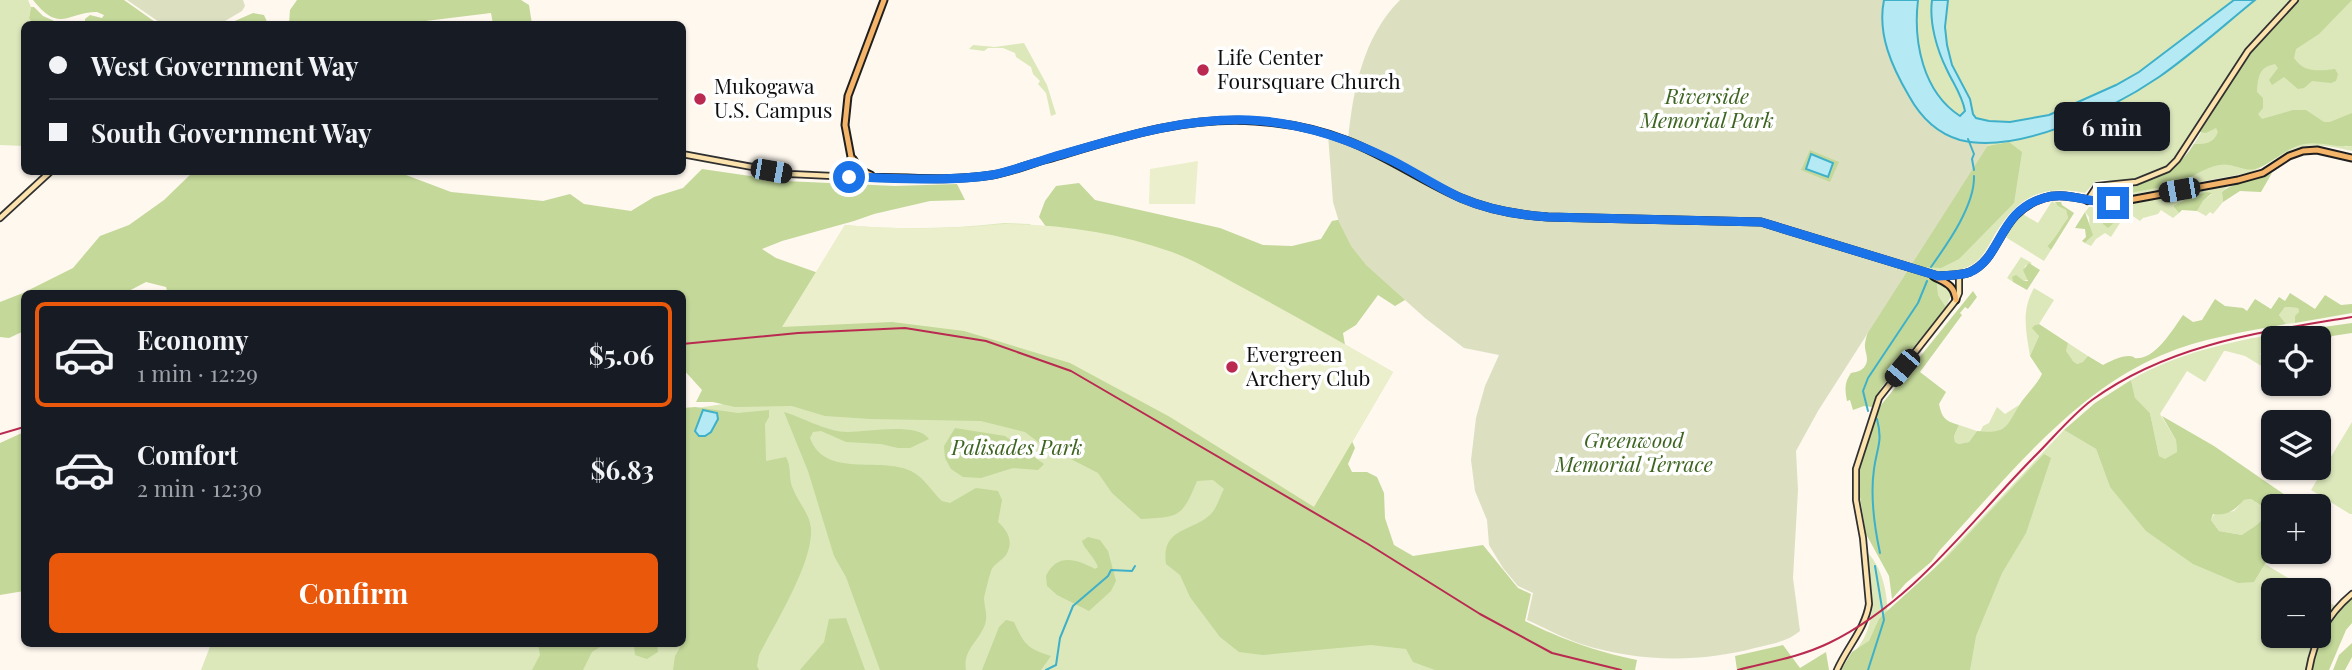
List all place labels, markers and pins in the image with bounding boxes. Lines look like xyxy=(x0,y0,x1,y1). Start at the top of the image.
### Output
place label: Life Center Foursquare Church xyxy=(1217,42,1401,94)
marker: Life Center Foursquare Church xyxy=(1195,62,1211,78)
place label: Mukogawa U.S. Campus xyxy=(714,71,832,123)
marker: Mukogawa U.S. Campus xyxy=(692,91,708,107)
place label: Evergreen Archery Club xyxy=(1245,339,1370,391)
marker: Evergreen Archery Club xyxy=(1224,359,1240,375)

